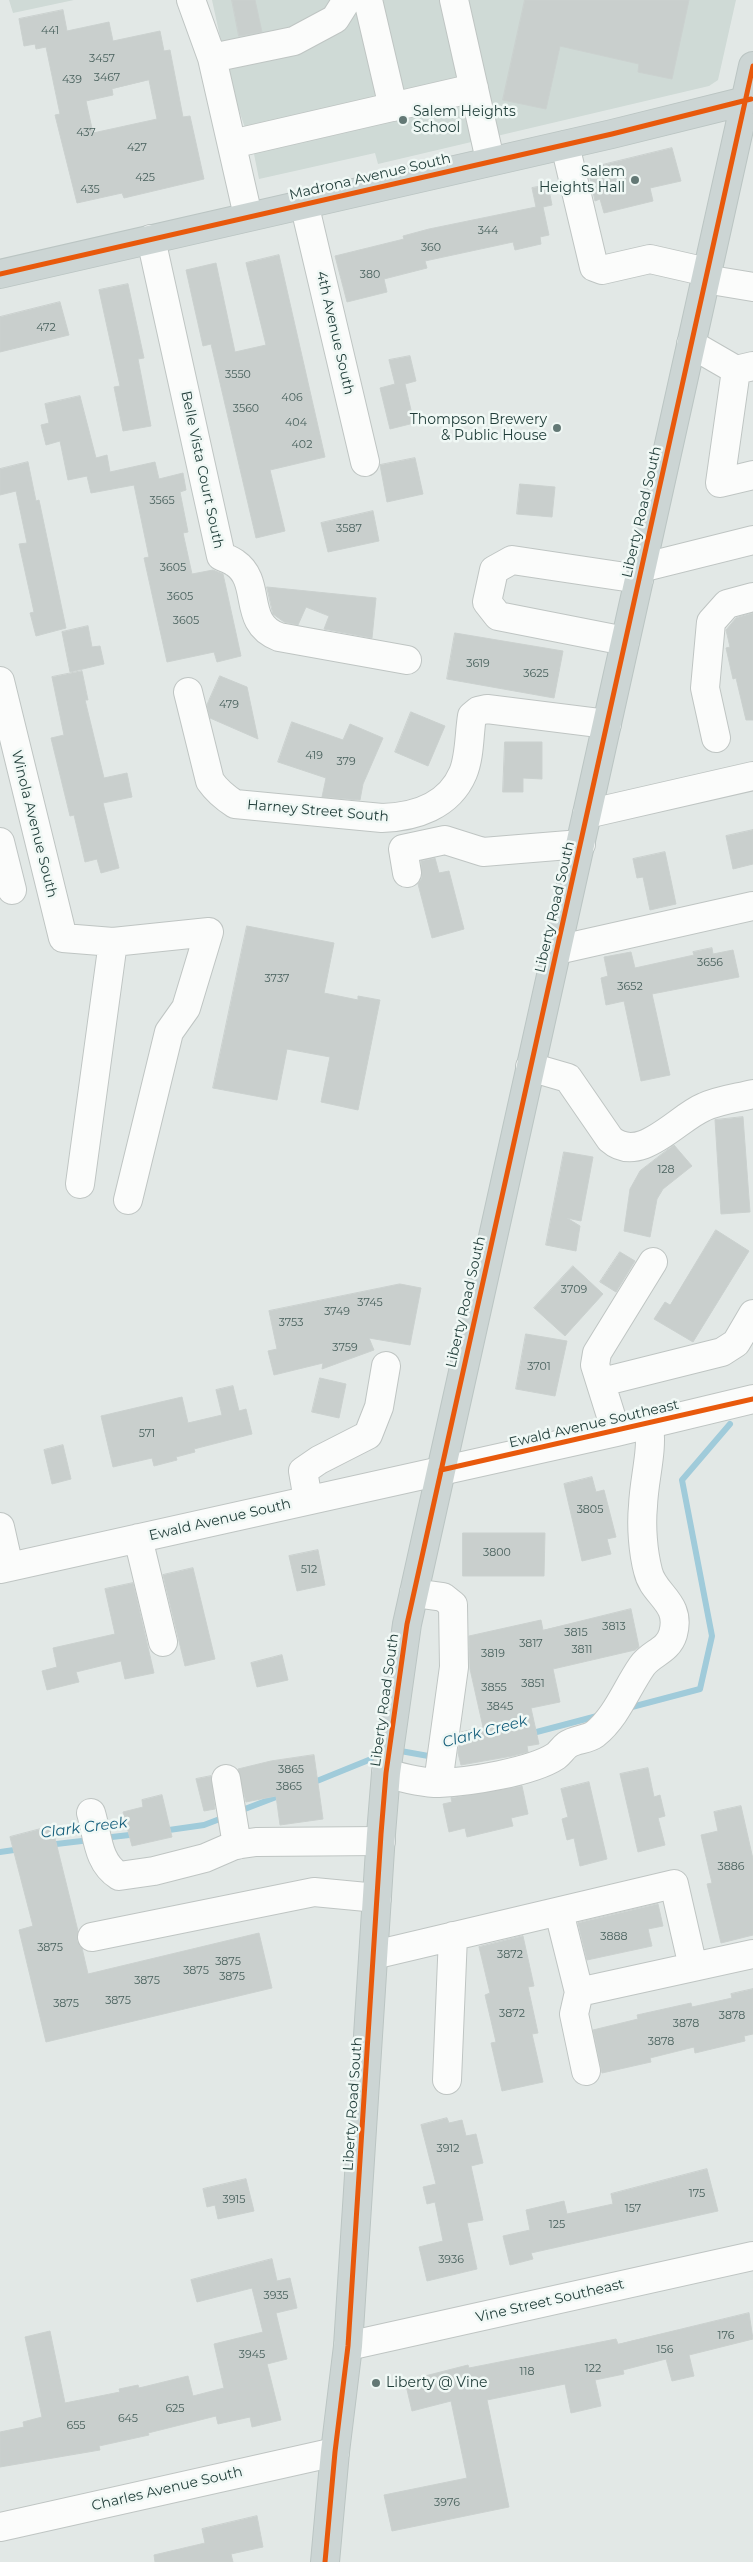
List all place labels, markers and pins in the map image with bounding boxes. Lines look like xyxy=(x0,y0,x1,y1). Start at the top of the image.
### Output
place label: Salem Heights School xyxy=(413,104,516,136)
marker: Salem Heights School xyxy=(397,114,409,126)
place label: Salem Heights Hall xyxy=(539,164,625,196)
marker: Salem Heights Hall xyxy=(629,174,641,186)
place label: Thompson Brewery & Public House xyxy=(410,412,547,444)
marker: Thompson Brewery & Public House xyxy=(551,422,563,434)
place label: Liberty @ Vine xyxy=(386,2375,488,2391)
marker: Liberty @ Vine xyxy=(370,2377,382,2389)

